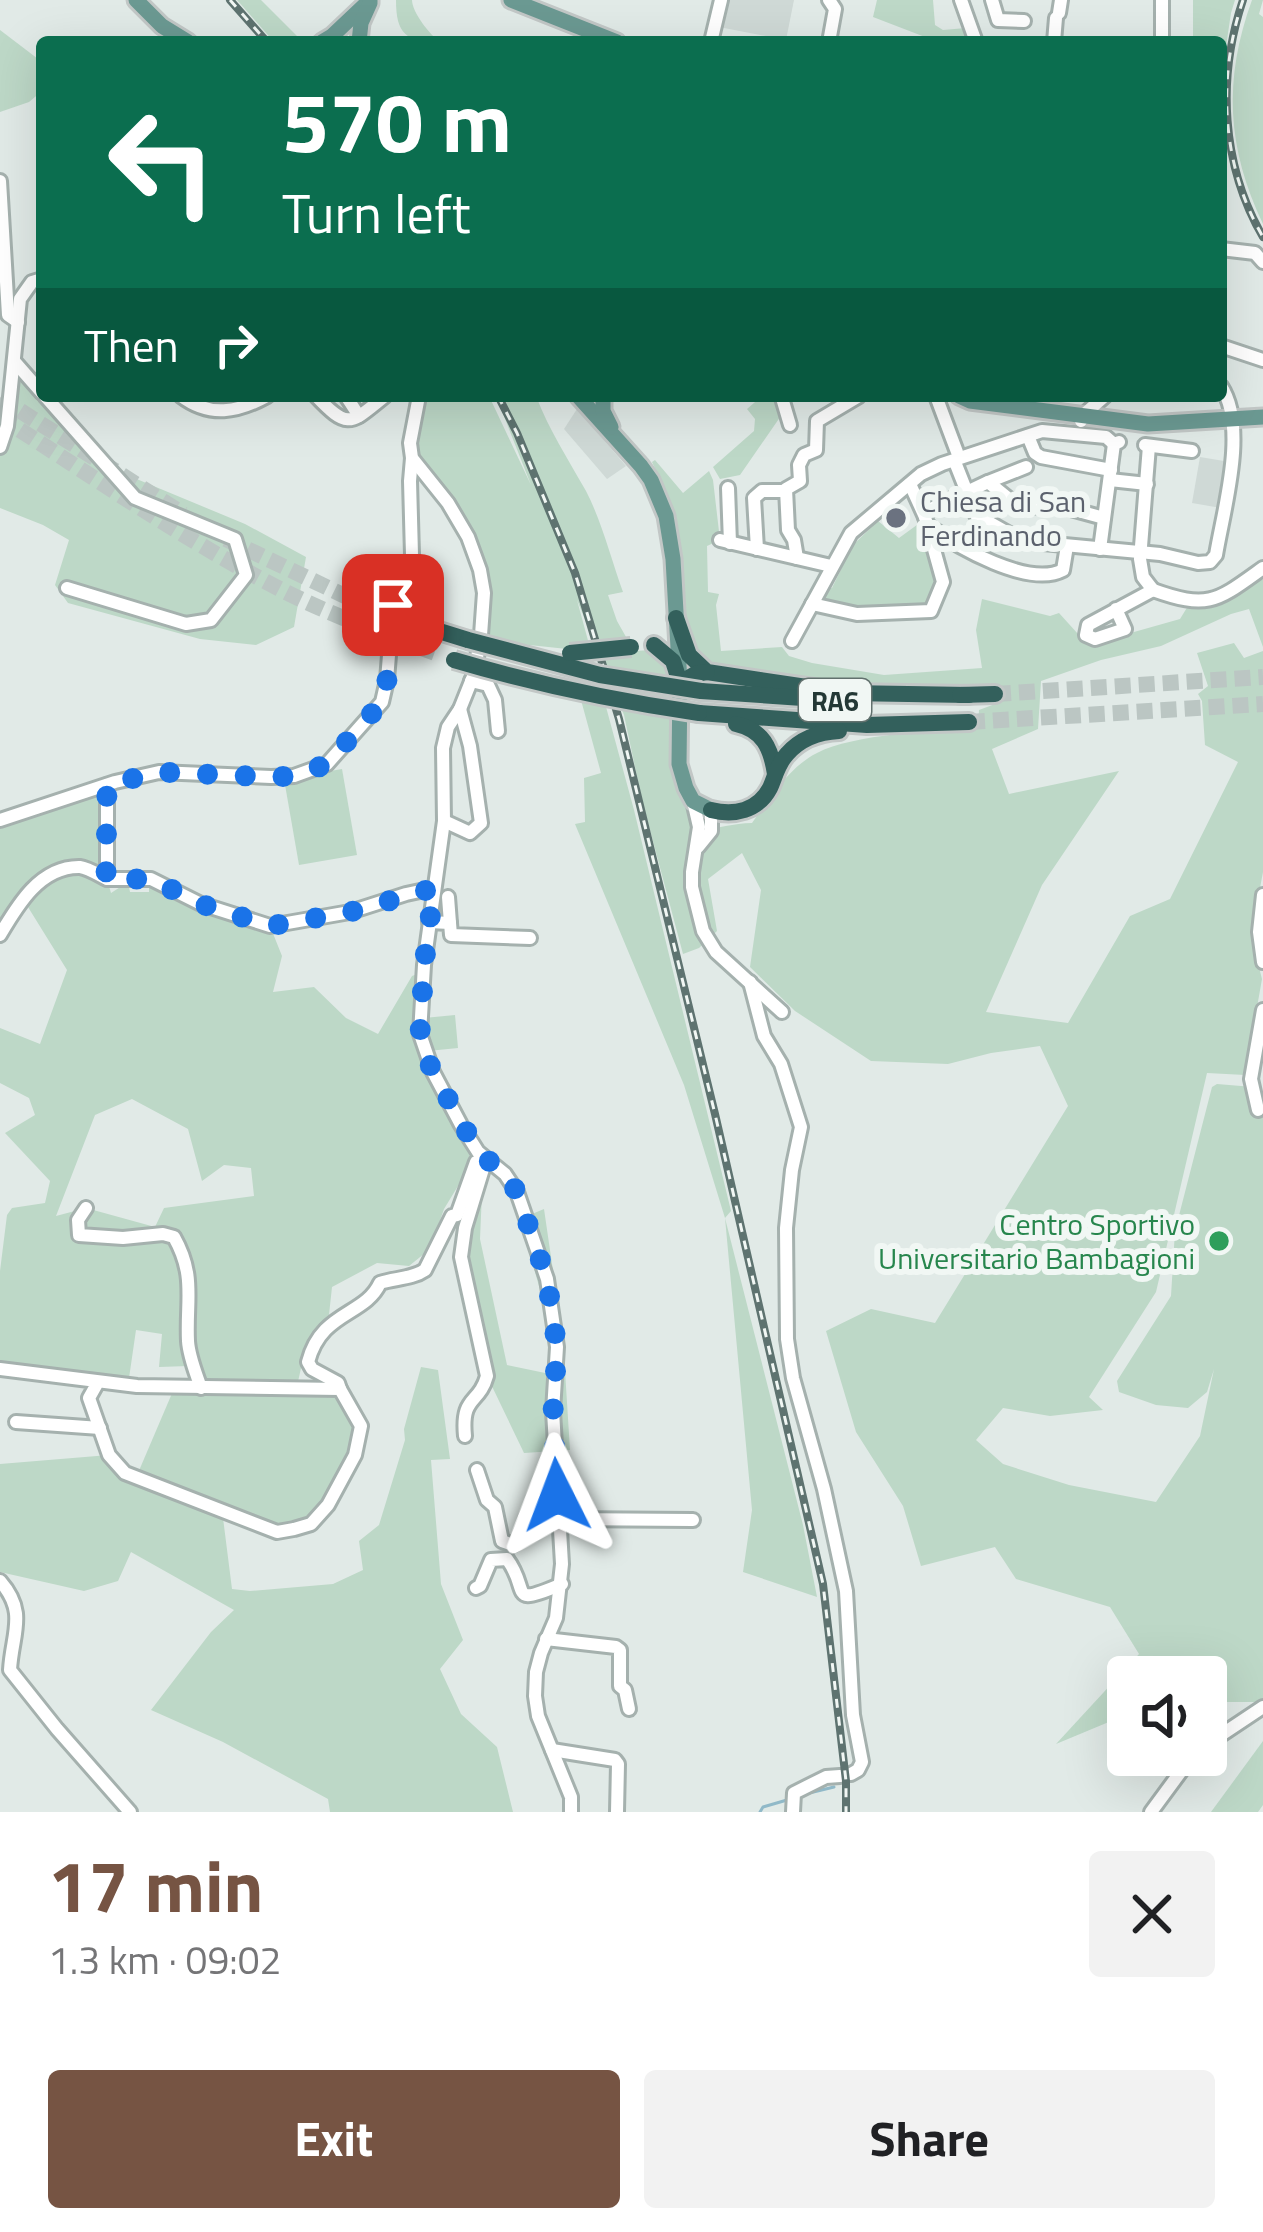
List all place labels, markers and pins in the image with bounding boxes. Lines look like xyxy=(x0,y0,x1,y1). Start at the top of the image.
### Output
place label: Chiesa di San Ferdinando xyxy=(920,478,1086,558)
marker: Chiesa di San Ferdinando xyxy=(883,505,909,531)
pin xyxy=(342,554,444,656)
place label: Centro Sportivo Universitario Bambagioni xyxy=(878,1201,1195,1281)
marker: Centro Sportivo Universitario Bambagioni xyxy=(1206,1228,1232,1254)

